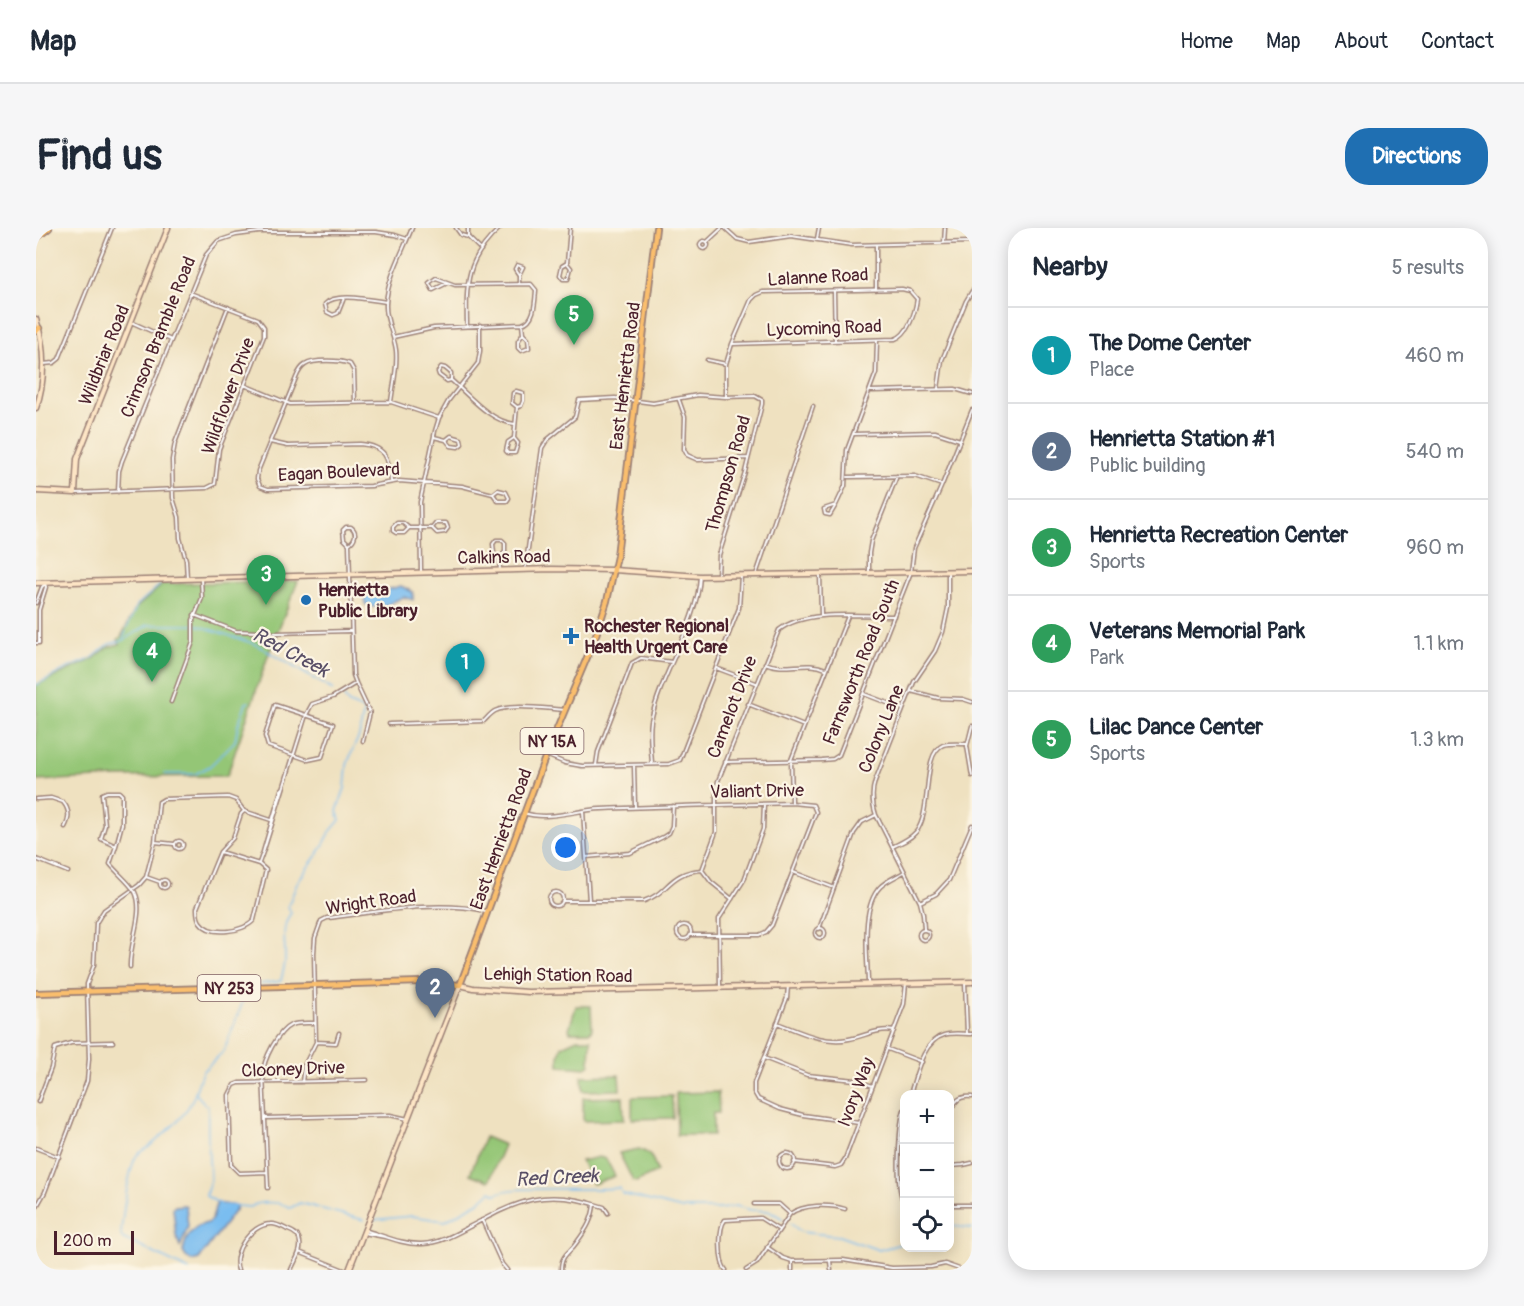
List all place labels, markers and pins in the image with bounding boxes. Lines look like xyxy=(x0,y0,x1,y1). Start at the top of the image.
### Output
pin: 5 xyxy=(554,296,594,345)
pin: 3 xyxy=(246,556,286,605)
place label: Henrietta Public Library xyxy=(318,579,418,623)
marker: Henrietta Public Library xyxy=(299,593,313,607)
place label: Rochester Regional Health Urgent Care xyxy=(584,615,729,659)
marker: Rochester Regional Health Urgent Care xyxy=(562,627,580,645)
pin: 4 xyxy=(132,632,172,682)
pin: 1 xyxy=(446,644,484,693)
pin: 2 xyxy=(416,968,454,1018)

